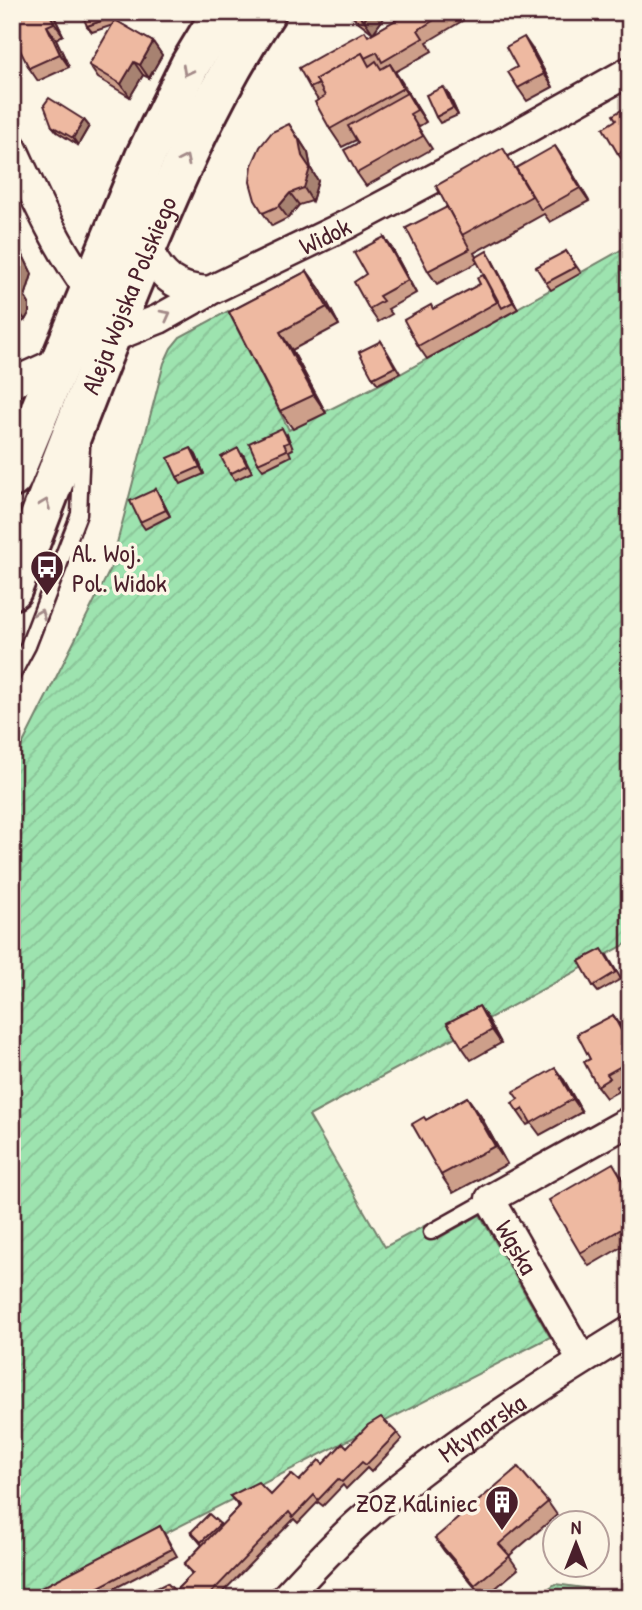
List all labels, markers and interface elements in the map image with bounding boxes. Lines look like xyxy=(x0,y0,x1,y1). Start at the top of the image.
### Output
one-way arrow xyxy=(182,64,196,76)
one-way arrow xyxy=(176,155,190,167)
street label: Aleja Wojska Polskiego xyxy=(72,190,184,399)
street label: Widok xyxy=(293,208,356,263)
one-way arrow xyxy=(159,310,171,323)
one-way arrow xyxy=(37,498,51,510)
place label: Al. Woj. Pol. Widok xyxy=(72,535,167,600)
bus stop icon: Al. Woj. Pol. Widok xyxy=(28,548,66,597)
one-way arrow xyxy=(32,609,46,621)
street label: Wąska xyxy=(488,1213,546,1281)
street label: Młynarska xyxy=(430,1384,532,1470)
building icon: ZOZ Kaliniec xyxy=(483,1483,521,1532)
place label: ZOZ Kaliniec xyxy=(356,1485,477,1520)
north arrow xyxy=(540,1508,610,1578)
text: N xyxy=(571,1514,581,1540)

